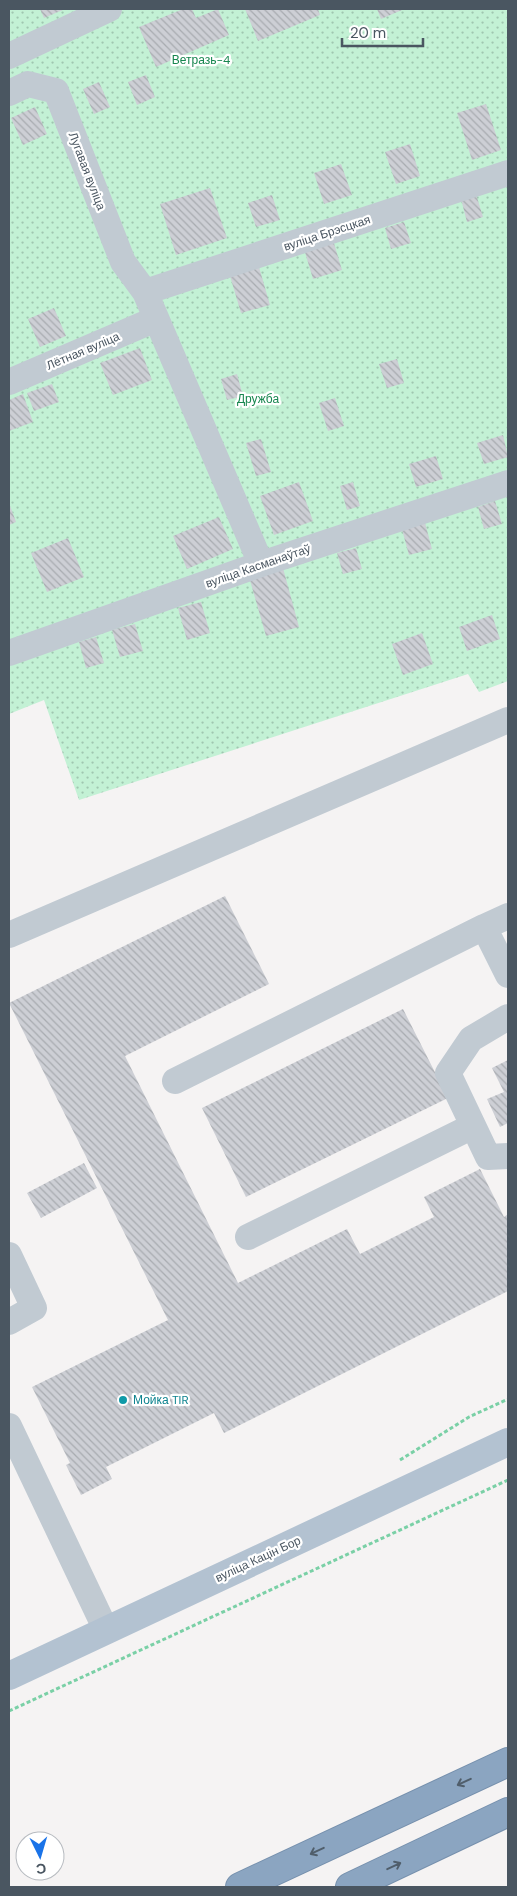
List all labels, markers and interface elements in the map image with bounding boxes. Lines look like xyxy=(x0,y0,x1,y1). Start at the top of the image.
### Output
scale bar xyxy=(342,15,423,47)
text: 20 m xyxy=(350,23,386,43)
park label: Ветразь-4 xyxy=(172,52,230,68)
street label: Лугавая вуліца xyxy=(65,130,109,213)
street label: вуліца Брэсцкая xyxy=(281,211,373,255)
street label: Лётная вуліца xyxy=(44,328,122,374)
park label: Дружба xyxy=(237,391,279,407)
street label: вуліца Касманаўтаў xyxy=(203,540,313,592)
place label: Мойка TIR xyxy=(133,1392,189,1408)
marker: Мойка TIR xyxy=(117,1394,129,1406)
street label: вуліца Кацін Бор xyxy=(213,1532,304,1586)
one-way arrow xyxy=(457,1778,472,1788)
north arrow xyxy=(15,1831,65,1881)
one-way arrow xyxy=(310,1847,325,1857)
text: С xyxy=(35,1860,47,1878)
one-way arrow xyxy=(386,1861,401,1871)

